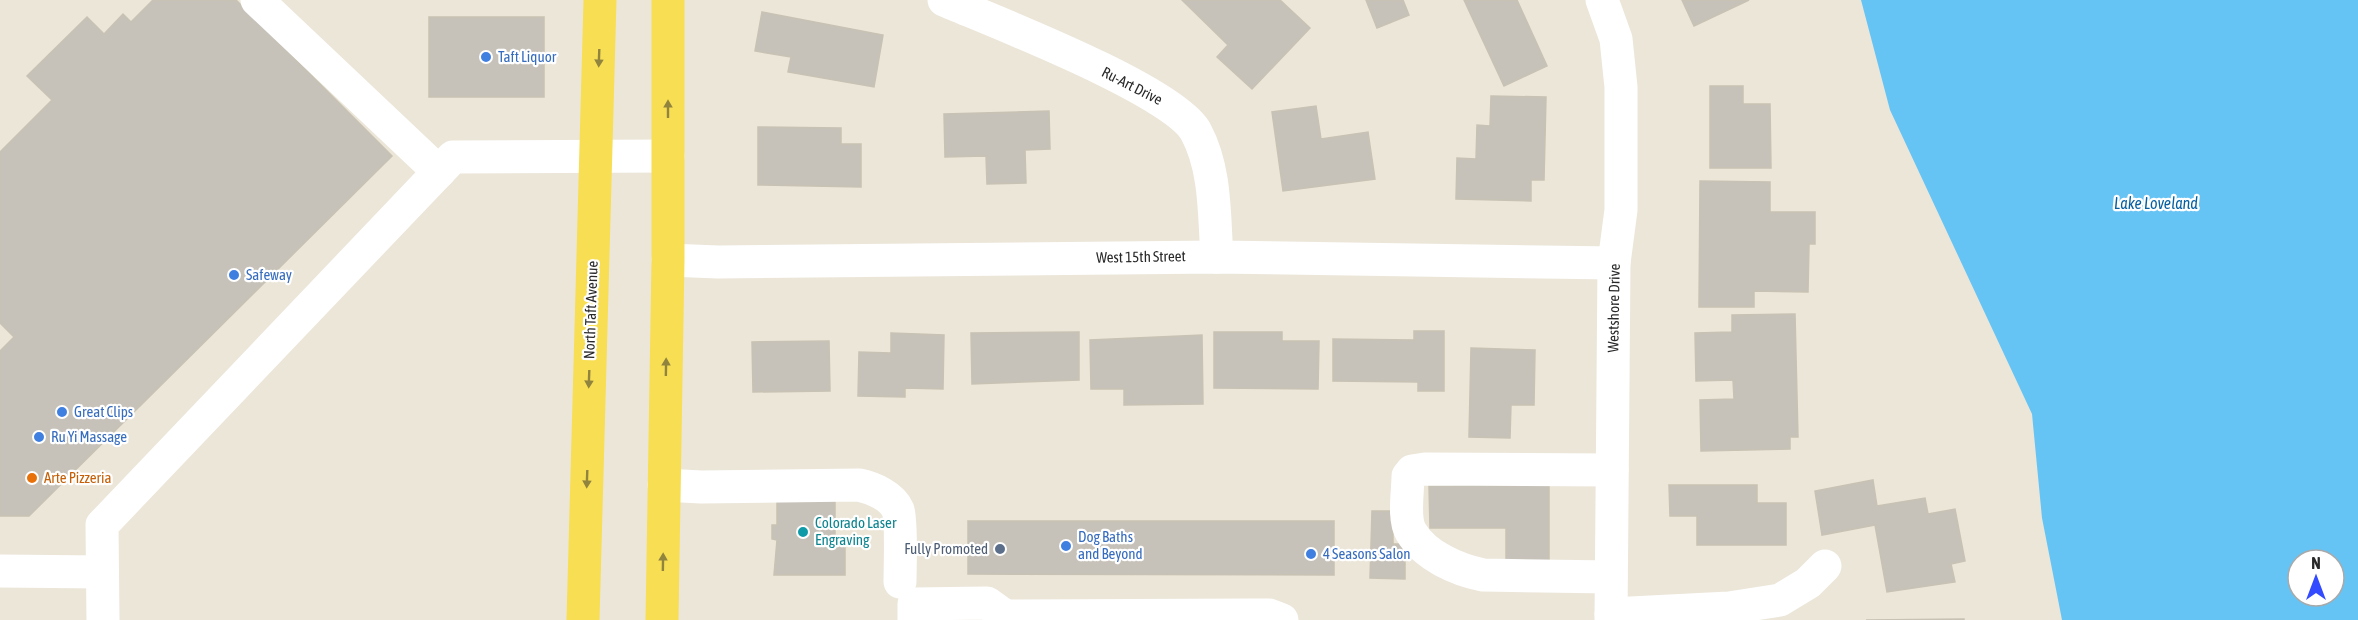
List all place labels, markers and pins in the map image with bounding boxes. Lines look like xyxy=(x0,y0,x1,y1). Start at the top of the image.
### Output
place label: Taft Liquor xyxy=(498,48,557,65)
marker: Taft Liquor xyxy=(479,50,493,64)
place label: Safeway xyxy=(246,266,292,283)
marker: Safeway xyxy=(227,268,241,282)
place label: Great Clips xyxy=(74,403,133,420)
marker: Great Clips xyxy=(55,405,69,419)
place label: Ru Yi Massage xyxy=(51,428,127,445)
marker: Ru Yi Massage xyxy=(32,430,46,444)
place label: Arte Pizzeria xyxy=(44,469,111,486)
marker: Arte Pizzeria xyxy=(25,471,39,485)
place label: Colorado Laser Engraving xyxy=(815,514,897,548)
marker: Colorado Laser Engraving xyxy=(796,525,810,539)
place label: Dog Baths and Beyond xyxy=(1078,528,1143,562)
marker: Dog Baths and Beyond xyxy=(1059,539,1073,553)
place label: Fully Promoted xyxy=(904,540,988,557)
marker: Fully Promoted xyxy=(993,542,1007,556)
place label: 4 Seasons Salon xyxy=(1323,545,1411,562)
marker: 4 Seasons Salon xyxy=(1304,547,1318,561)

